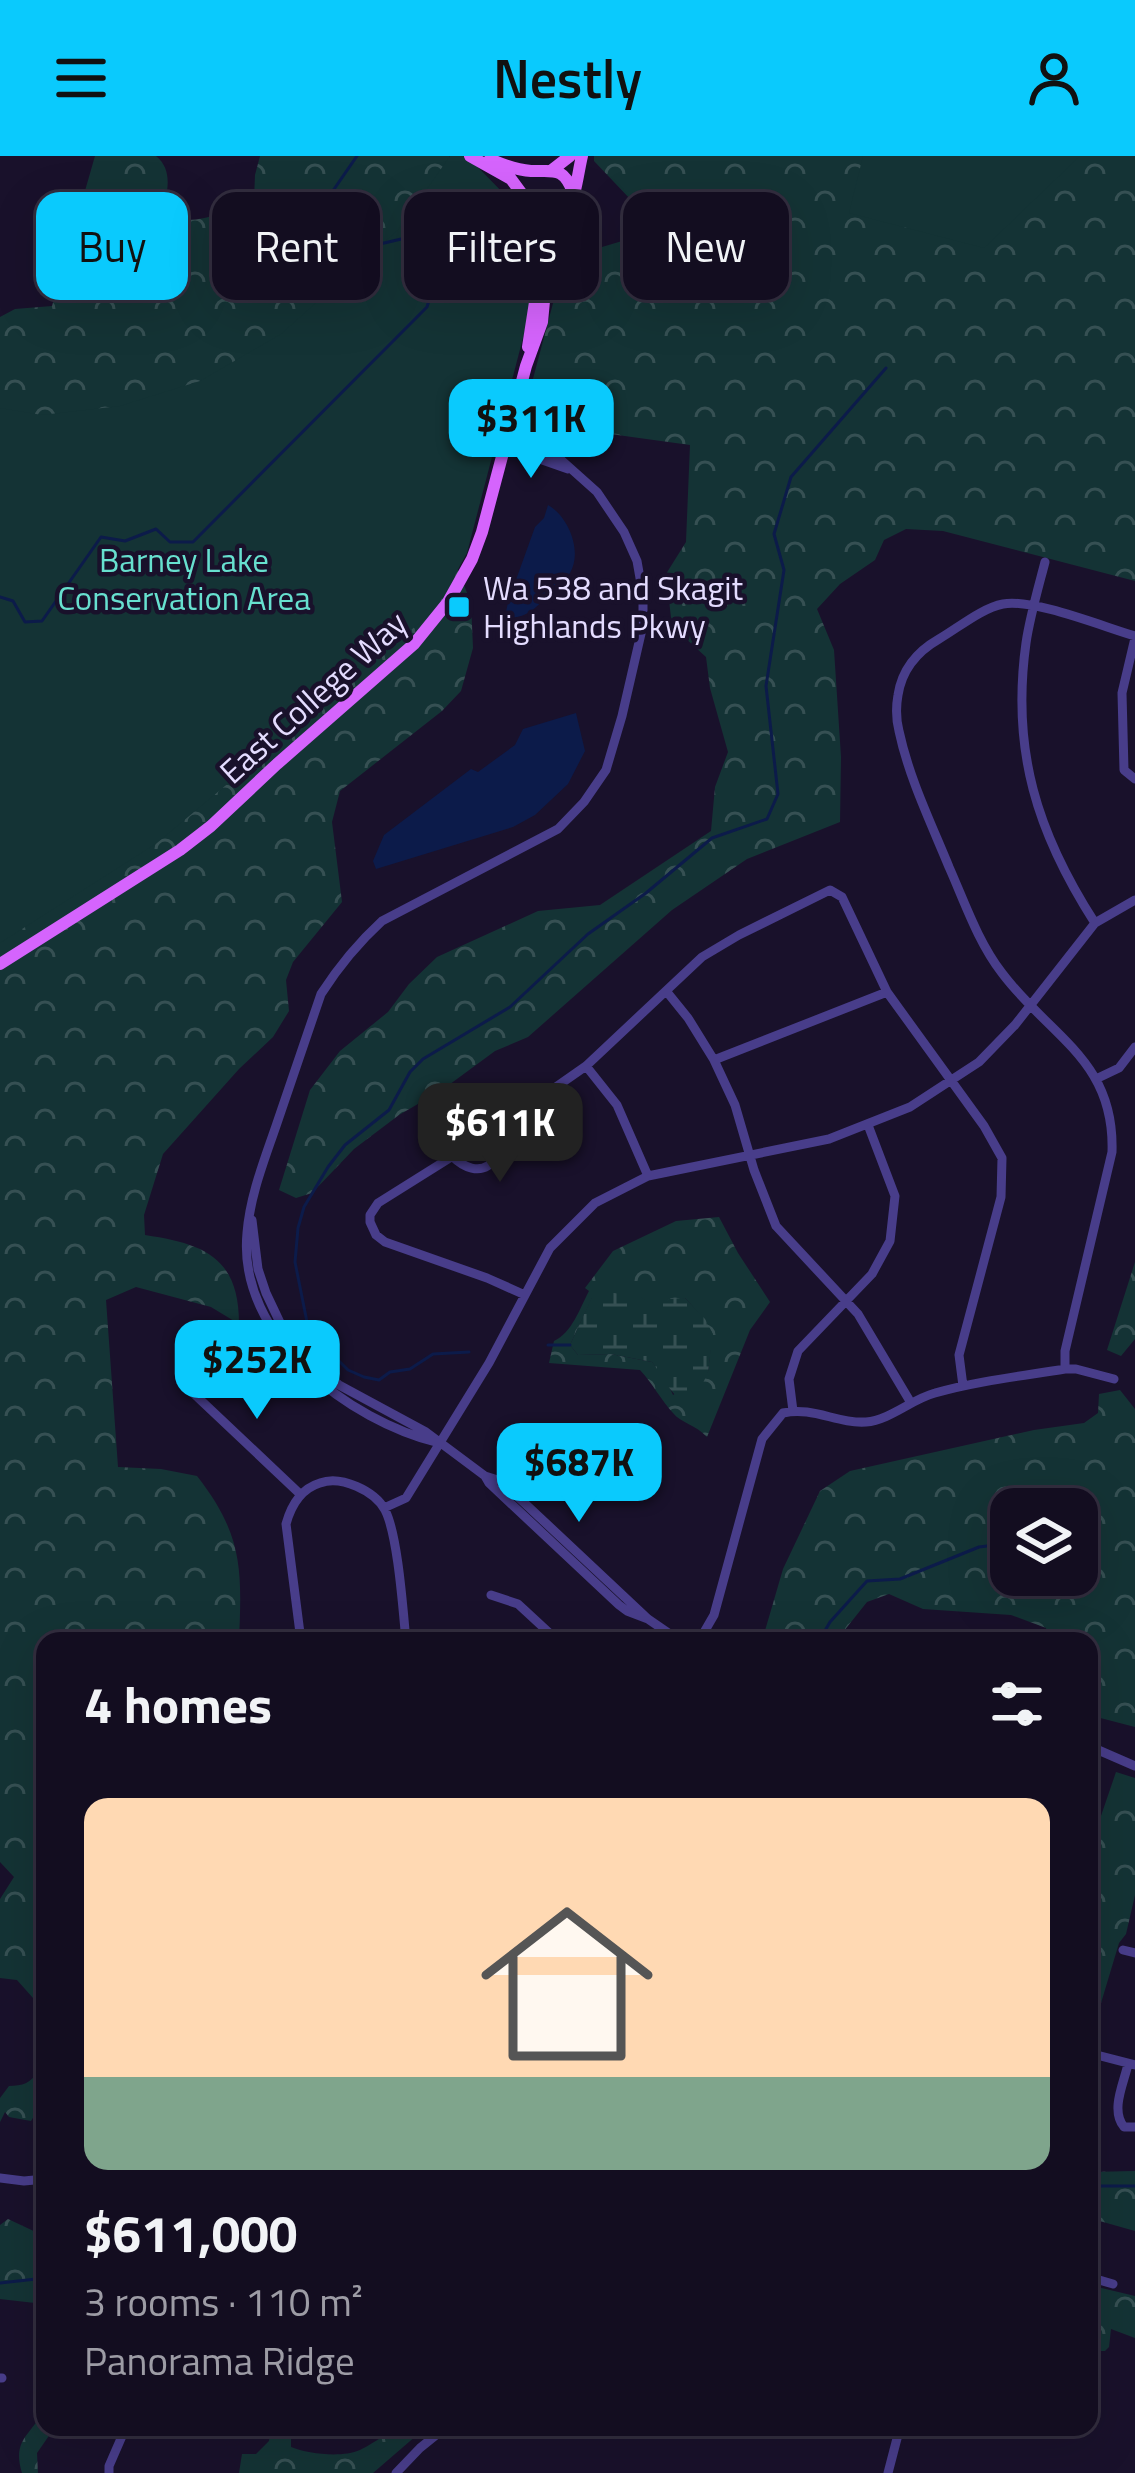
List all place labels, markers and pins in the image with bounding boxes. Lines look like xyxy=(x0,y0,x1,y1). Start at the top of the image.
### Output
pin: $311K xyxy=(447,379,615,481)
place label: Wa 538 and Skagit Highlands Pkwy xyxy=(483,563,744,651)
marker: Wa 538 and Skagit Highlands Pkwy xyxy=(446,594,472,620)
pin: $611K xyxy=(416,1083,584,1185)
pin: $252K xyxy=(173,1320,341,1422)
pin: $687K xyxy=(495,1423,663,1525)

